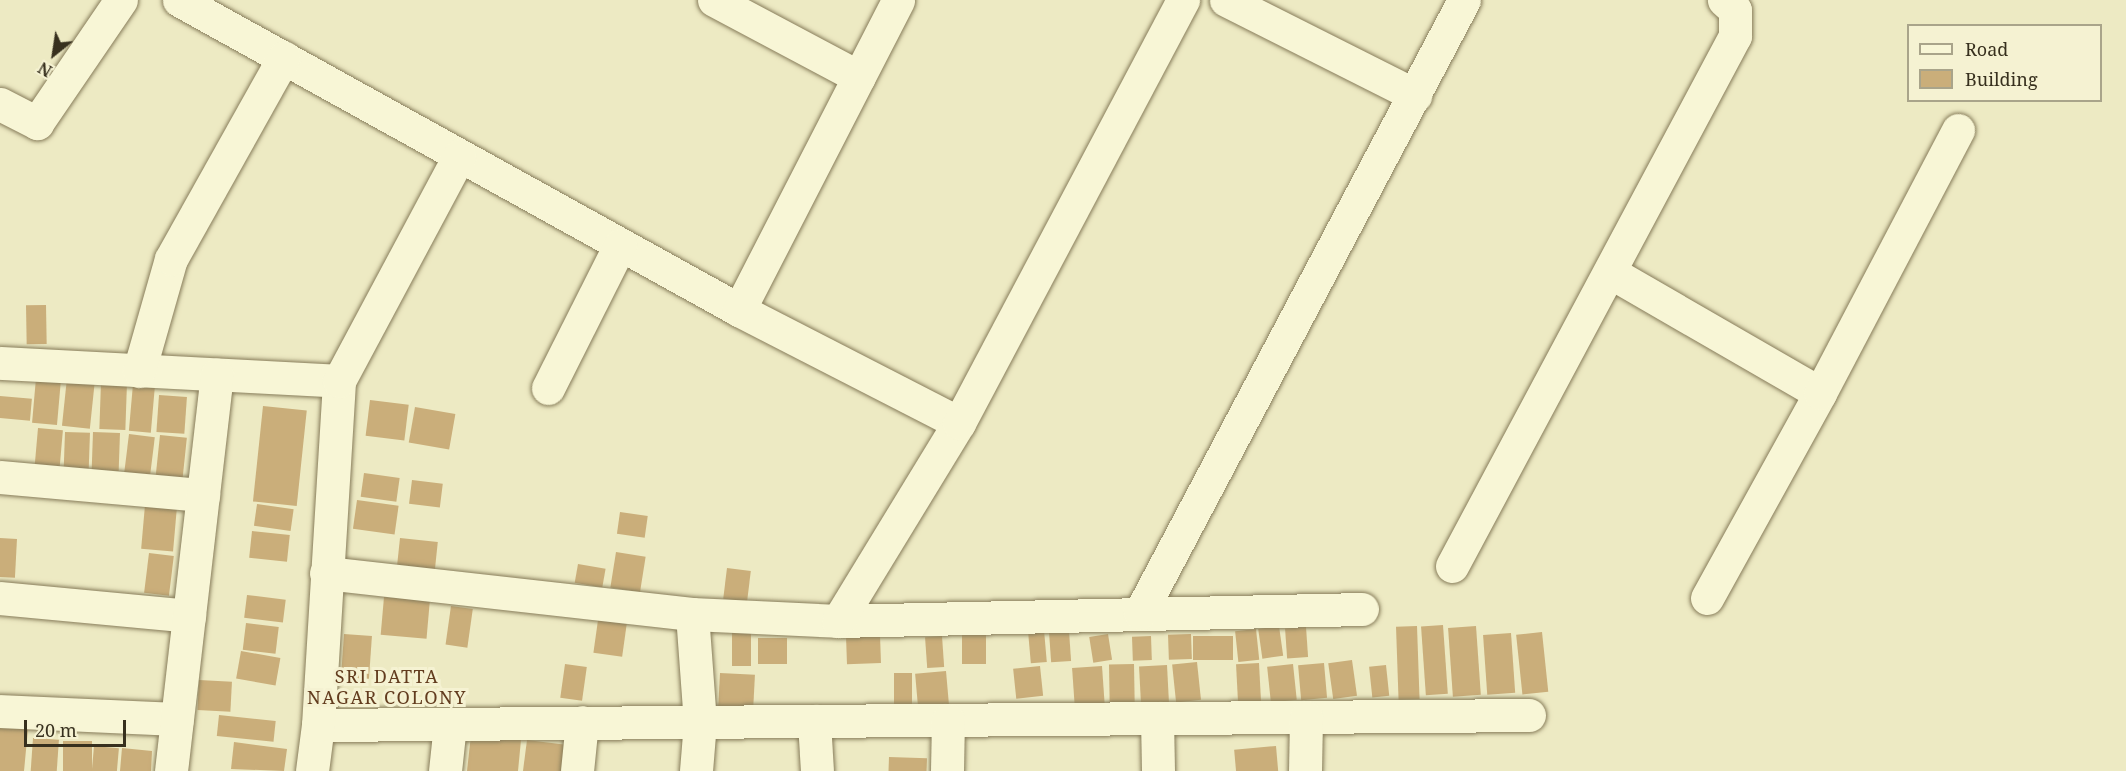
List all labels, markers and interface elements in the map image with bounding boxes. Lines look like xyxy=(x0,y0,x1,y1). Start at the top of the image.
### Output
north arrow xyxy=(24,24,84,84)
legend xyxy=(1907,24,2102,102)
text: Road xyxy=(1965,37,2008,61)
text: N xyxy=(34,57,56,82)
text: Building xyxy=(1965,67,2038,91)
district label: SRI DATTA NAGAR COLONY xyxy=(307,666,467,708)
scale bar xyxy=(27,708,129,746)
text: 20 m xyxy=(35,718,77,742)

